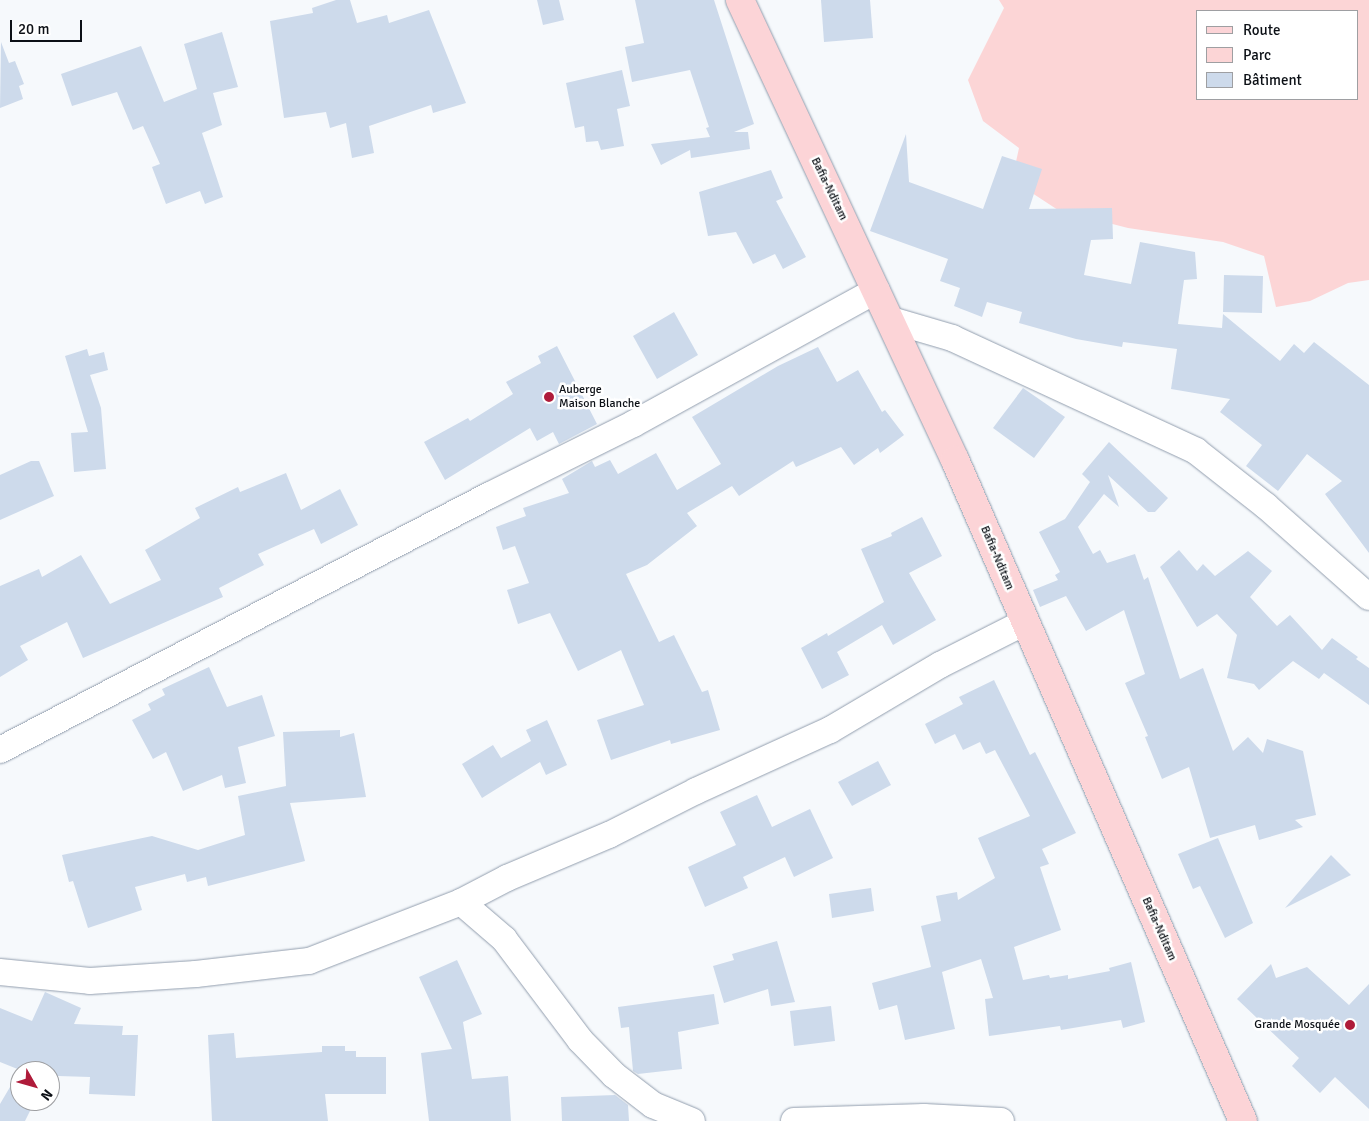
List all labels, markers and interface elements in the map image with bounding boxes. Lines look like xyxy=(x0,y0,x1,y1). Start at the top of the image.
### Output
scale bar xyxy=(12,10,85,42)
legend xyxy=(1196,10,1359,100)
text: 20 m xyxy=(18,20,49,38)
text: Route xyxy=(1243,21,1280,39)
text: Parc xyxy=(1243,46,1271,64)
text: Bâtiment xyxy=(1243,71,1302,89)
street label: Bafia-Nditam xyxy=(808,155,850,223)
place label: Auberge Maison Blanche xyxy=(559,383,640,411)
marker: Auberge Maison Blanche xyxy=(543,391,555,403)
street label: Bafia-Nditam xyxy=(977,524,1017,592)
street label: Bafia-Nditam xyxy=(1139,895,1179,963)
place label: Grande Mosquée xyxy=(1254,1018,1340,1032)
marker: Grande Mosquée xyxy=(1344,1019,1356,1031)
north arrow xyxy=(10,1061,60,1111)
text: N xyxy=(37,1086,56,1104)

